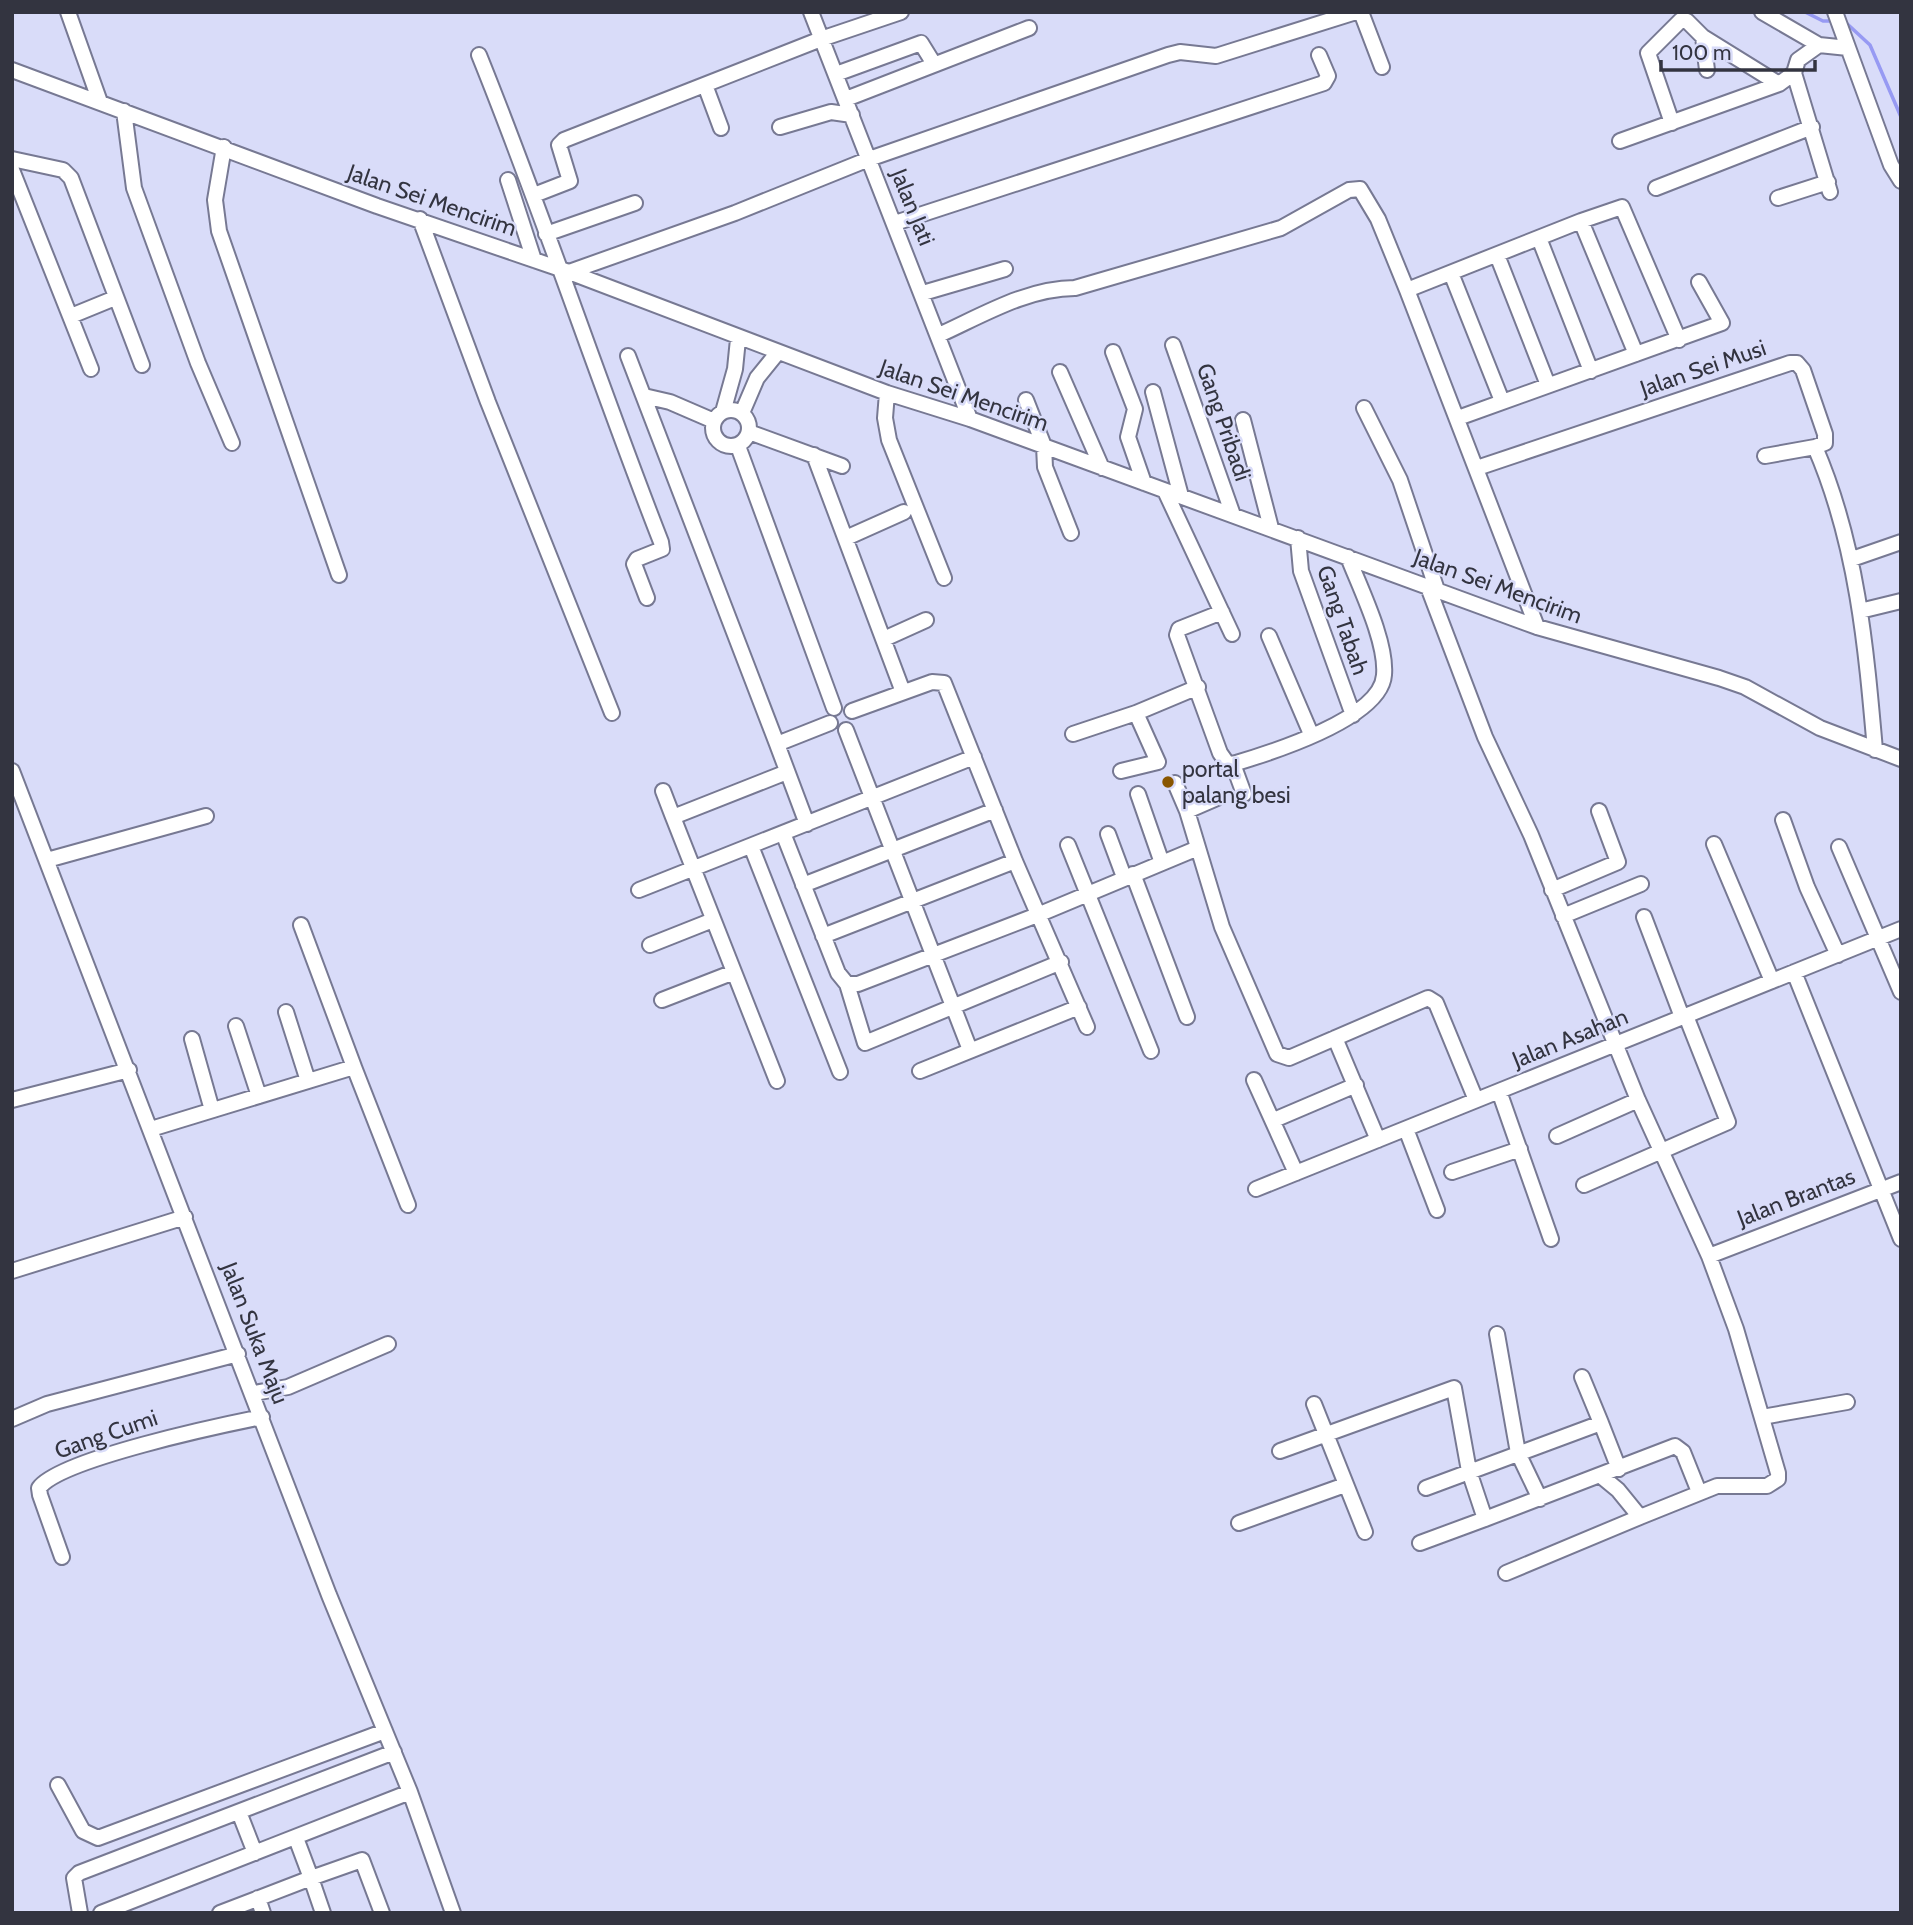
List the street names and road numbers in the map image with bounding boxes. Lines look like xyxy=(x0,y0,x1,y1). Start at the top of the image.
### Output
street label: Jalan Sei Mencirim xyxy=(343,158,520,242)
street label: Jalan Jati xyxy=(885,164,941,249)
street label: Jalan Sei Musi xyxy=(1635,333,1770,403)
street label: Jalan Sei Mencirim xyxy=(875,353,1052,437)
street label: Gang Pribadi xyxy=(1191,360,1257,484)
street label: Jalan Sei Mencirim xyxy=(1409,542,1586,629)
street label: Gang Tabah xyxy=(1311,561,1375,679)
street label: Jalan Asahan xyxy=(1507,1002,1632,1074)
street label: Jalan Brantas xyxy=(1732,1162,1859,1233)
street label: Jalan Suka Maju xyxy=(215,1257,295,1408)
street label: Gang Cumi xyxy=(51,1403,161,1465)

